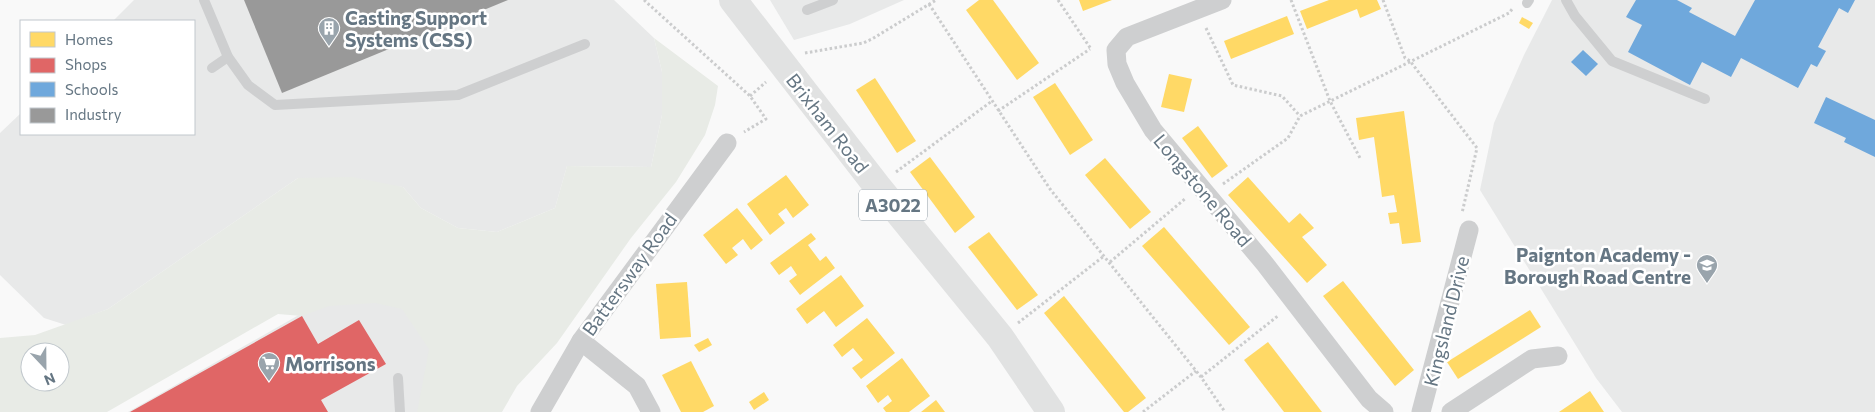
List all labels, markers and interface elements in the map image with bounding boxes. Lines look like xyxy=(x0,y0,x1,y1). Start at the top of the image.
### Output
place label: Casting Support Systems (CSS) xyxy=(345,6,487,51)
building icon: Casting Support Systems (CSS) xyxy=(317,16,341,47)
legend xyxy=(20,20,195,135)
text: Homes xyxy=(65,30,113,48)
text: Shops xyxy=(65,55,107,73)
street label: Brixham Road xyxy=(782,69,874,177)
text: Schools xyxy=(65,80,119,98)
text: Industry xyxy=(65,105,122,123)
street label: Longstone Road xyxy=(1149,129,1257,251)
road number: A3022 xyxy=(859,190,927,220)
street label: Battersway Road xyxy=(577,208,681,340)
place label: Paignton Academy - Borough Road Centre xyxy=(1504,243,1691,288)
street label: Kingsland Drive xyxy=(1419,253,1473,389)
school or university icon: Paignton Academy - Borough Road Centre xyxy=(1695,253,1719,284)
north arrow xyxy=(20,342,70,392)
supermarket icon: Morrisons xyxy=(257,351,281,382)
place label: Morrisons xyxy=(285,352,376,375)
text: N xyxy=(42,370,58,389)

